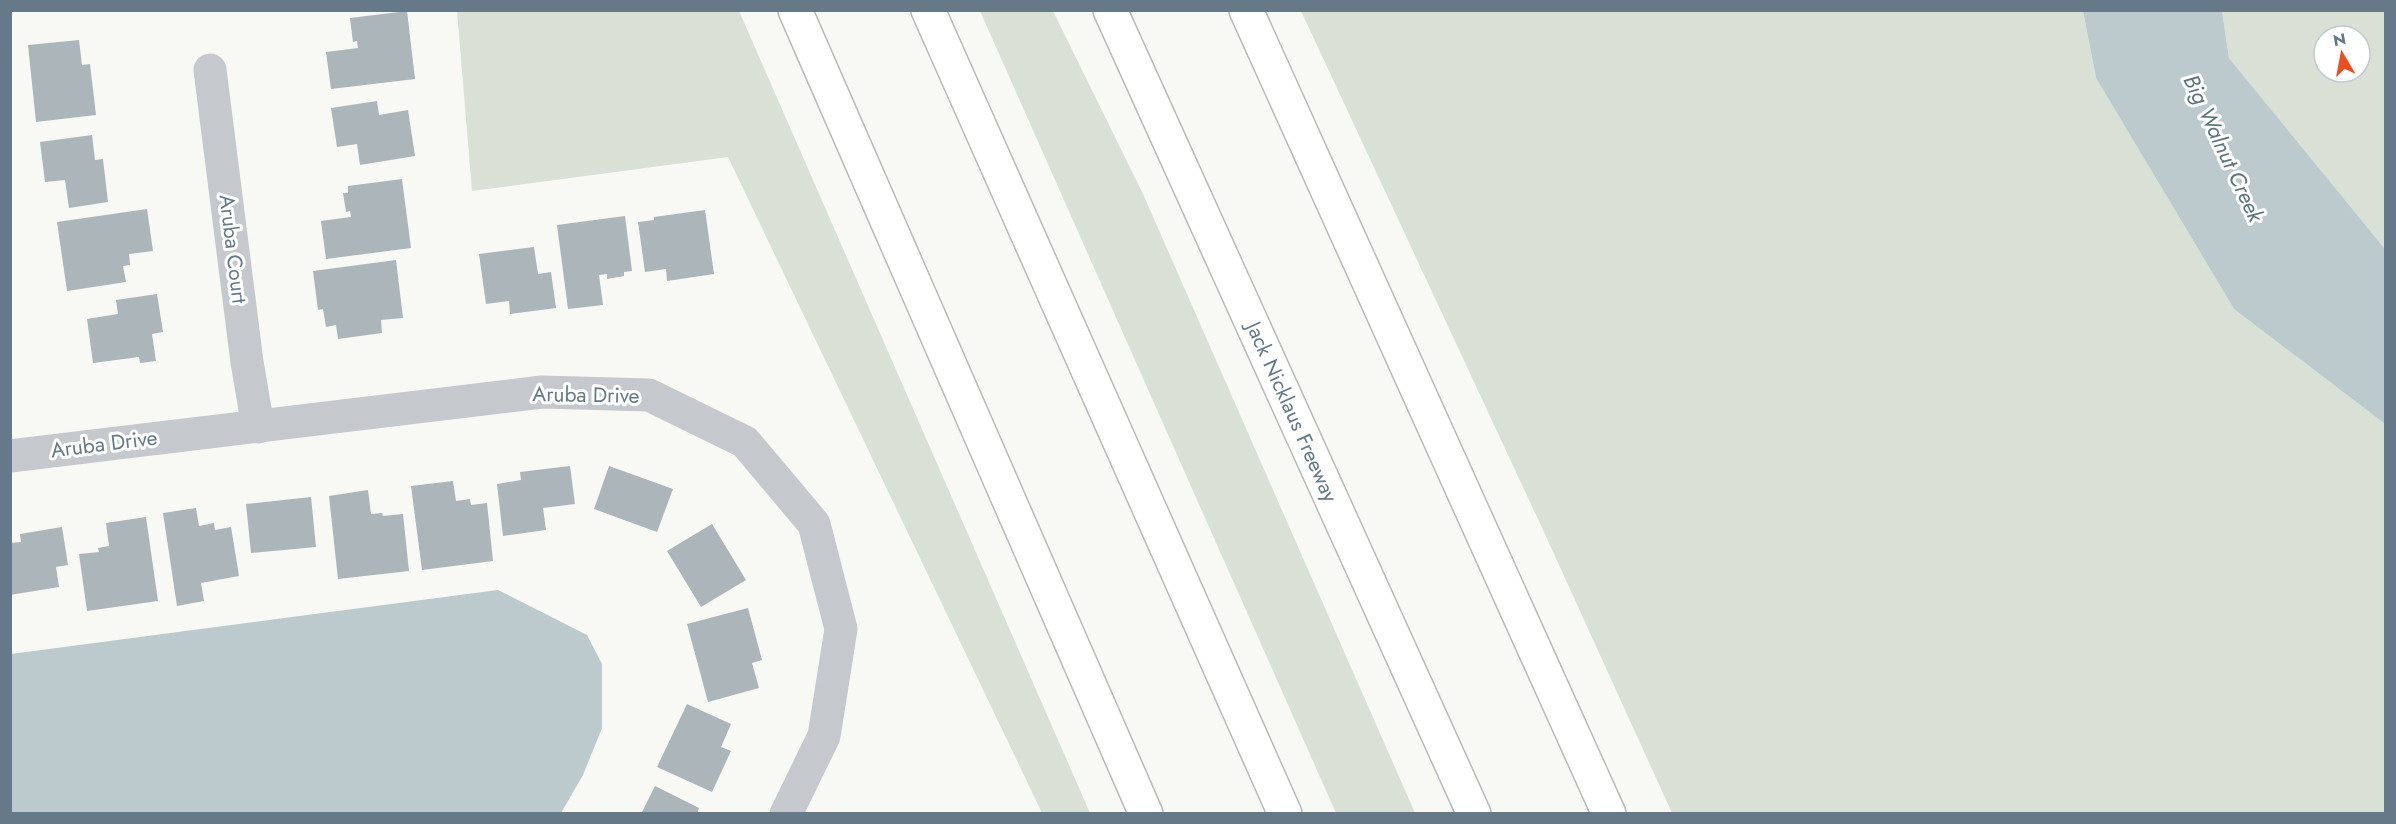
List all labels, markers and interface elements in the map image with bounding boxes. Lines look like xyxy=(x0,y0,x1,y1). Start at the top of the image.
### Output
north arrow xyxy=(2312,24,2372,84)
text: N xyxy=(2331,27,2348,52)
water label: Big Walnut Creek xyxy=(2176,69,2273,228)
street label: Aruba Court xyxy=(211,193,255,305)
street label: Jack Nicklaus Freeway xyxy=(1238,314,1346,508)
street label: Aruba Drive xyxy=(532,379,640,411)
street label: Aruba Drive xyxy=(49,423,159,465)

